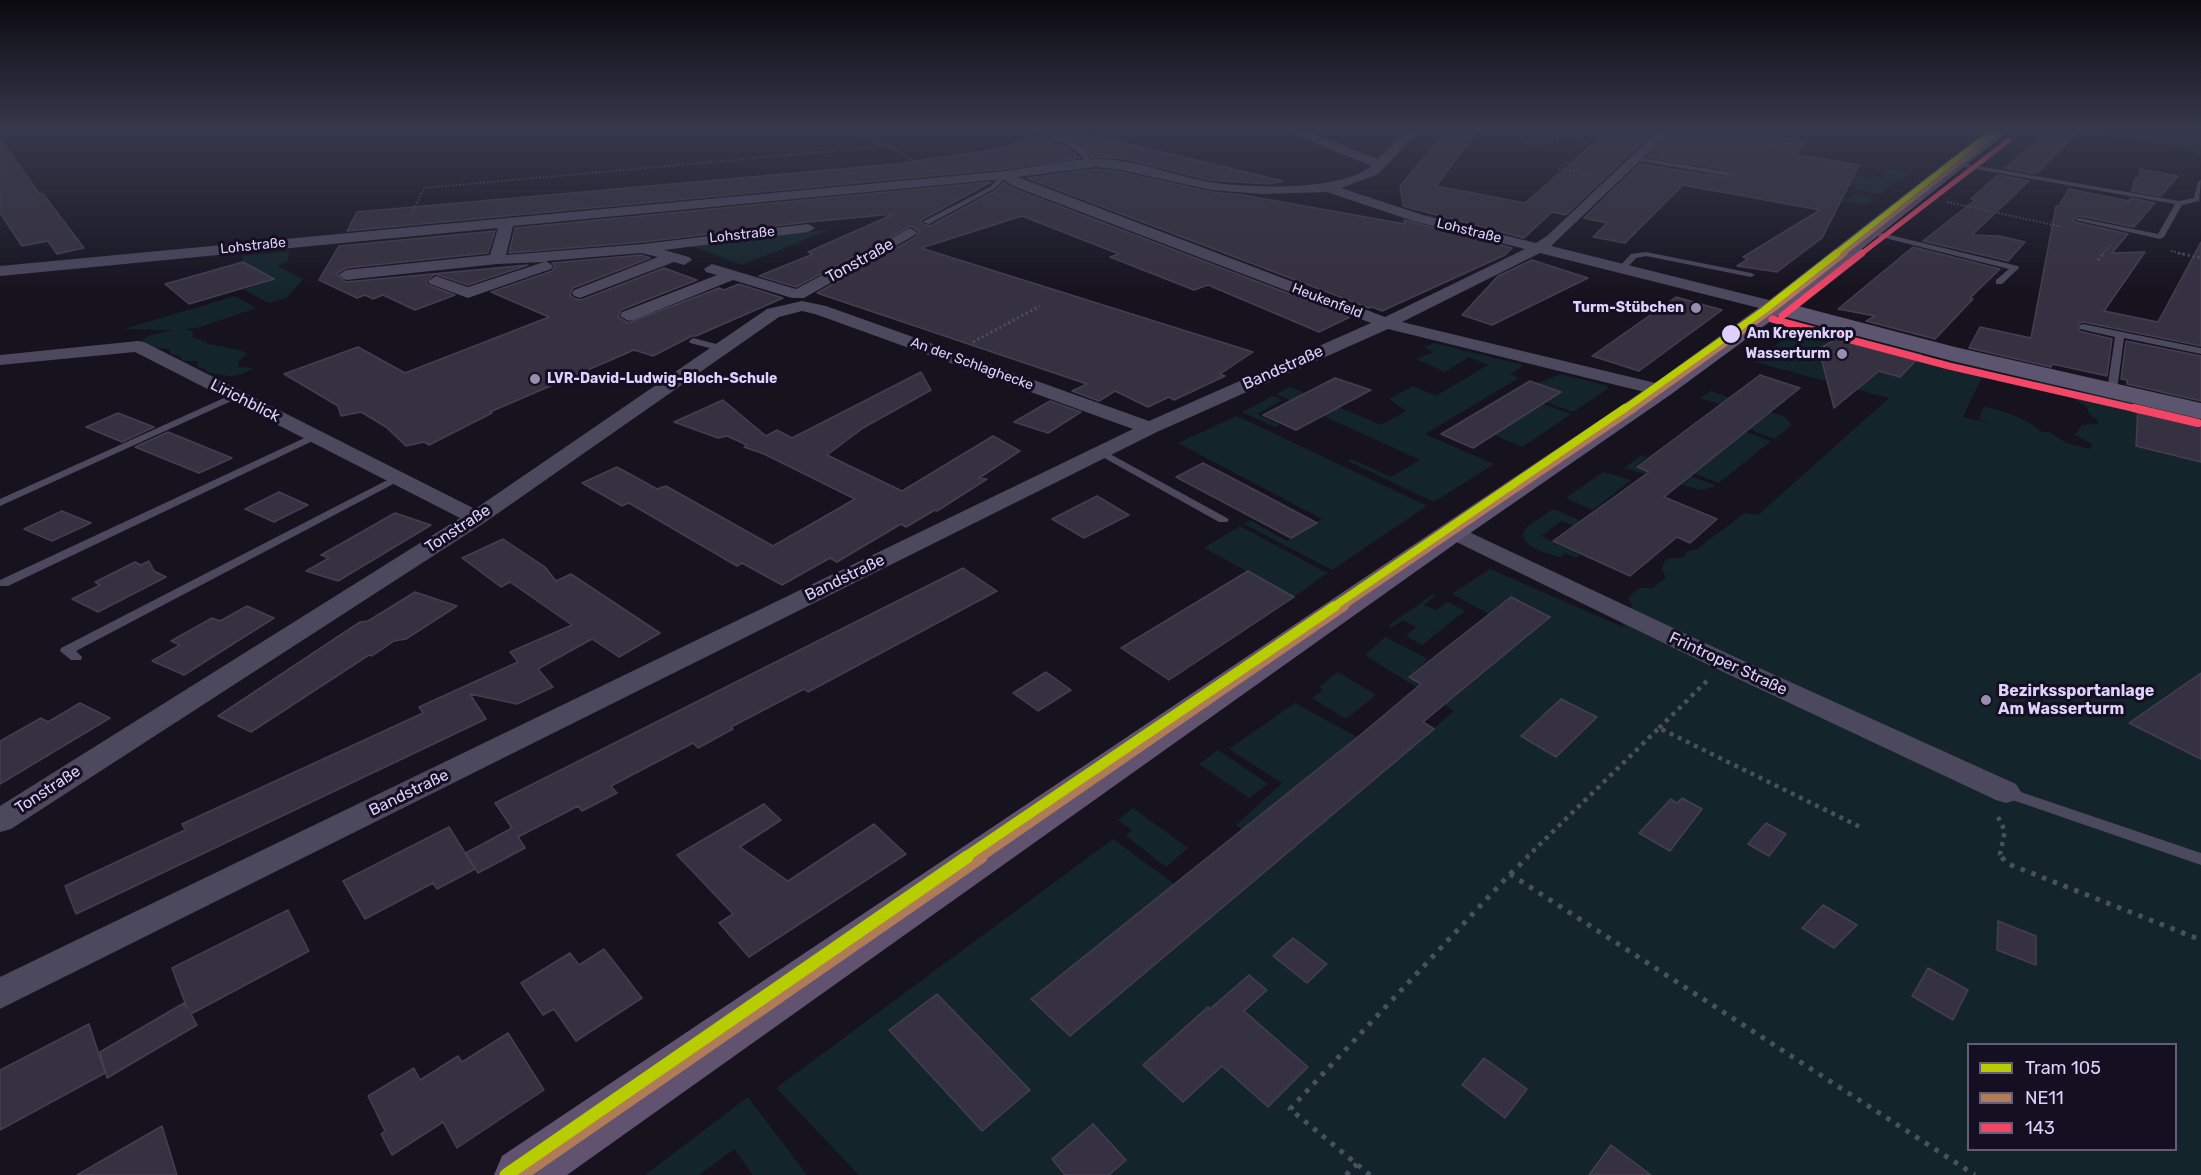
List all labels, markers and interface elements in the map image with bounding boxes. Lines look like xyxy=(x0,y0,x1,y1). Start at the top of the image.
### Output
street label: Lohstraße xyxy=(1435,215,1503,247)
street label: Lohstraße xyxy=(708,223,776,247)
street label: Lohstraße xyxy=(219,234,287,258)
street label: Tonstraße xyxy=(823,235,897,287)
street label: Heukenfeld xyxy=(1289,280,1365,322)
place label: Turm-Stübchen xyxy=(1573,300,1684,316)
marker: Turm-Stübchen xyxy=(1689,301,1703,315)
marker: Am Kreyenkrop xyxy=(1720,323,1742,345)
place label: Am Kreyenkrop xyxy=(1747,326,1854,342)
street label: An der Schlaghecke xyxy=(908,334,1036,394)
street label: Bandstraße xyxy=(1240,342,1326,394)
place label: Wasserturm xyxy=(1746,346,1830,362)
marker: Wasserturm xyxy=(1835,347,1849,361)
place label: LVR-David-Ludwig-Bloch-Schule xyxy=(547,371,777,387)
marker: LVR-David-Ludwig-Bloch-Schule xyxy=(528,372,542,386)
street label: Lirichblick xyxy=(207,375,283,427)
street label: Tonstraße xyxy=(422,501,494,557)
street label: Bandstraße xyxy=(802,550,888,606)
street label: Frintroper Straße xyxy=(1666,628,1790,700)
place label: Bezirkssportanlage Am Wasserturm xyxy=(1998,681,2154,719)
marker: Bezirkssportanlage Am Wasserturm xyxy=(1979,693,1993,707)
street label: Tonstraße xyxy=(12,762,84,818)
street label: Bandstraße xyxy=(366,765,452,821)
legend xyxy=(1967,1043,2177,1151)
text: Tram 105 xyxy=(2025,1057,2101,1079)
text: NE11 xyxy=(2025,1087,2064,1109)
text: 143 xyxy=(2025,1117,2055,1139)

